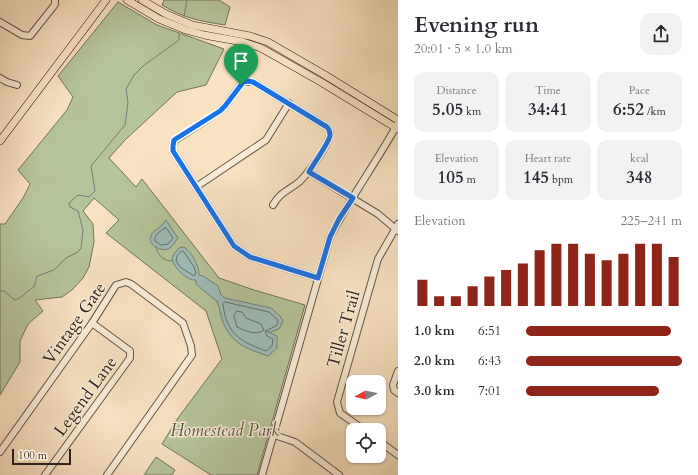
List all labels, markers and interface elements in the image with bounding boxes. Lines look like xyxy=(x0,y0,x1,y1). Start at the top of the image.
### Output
text: Evening run xyxy=(414,10,539,40)
button: share xyxy=(640,13,682,55)
text: 20:01 · 5 × 1.0 km xyxy=(414,40,513,58)
pin xyxy=(224,44,258,85)
icon: arrive xyxy=(230,50,252,72)
text: Distance xyxy=(437,83,477,98)
text: Time xyxy=(535,83,561,98)
text: Pace xyxy=(629,83,650,98)
text: 5.05 xyxy=(432,98,463,121)
text: 34:41 xyxy=(528,98,568,121)
text: 6:52 xyxy=(613,98,644,121)
text: km xyxy=(463,104,481,119)
text: /km xyxy=(644,104,666,119)
text: Elevation xyxy=(435,151,479,166)
text: Heart rate xyxy=(525,151,571,166)
text: kcal xyxy=(630,151,649,166)
text: 105 xyxy=(437,166,464,189)
text: 145 xyxy=(523,166,549,189)
text: 348 xyxy=(626,166,652,189)
text: m xyxy=(464,172,476,187)
text: bpm xyxy=(549,172,573,187)
text: Elevation xyxy=(414,212,466,230)
text: 225–241 m xyxy=(620,212,682,230)
street label: Vintage Gate xyxy=(38,278,111,369)
street label: Tiller Trail xyxy=(321,287,366,371)
text: 1.0 km xyxy=(414,322,455,340)
text: 6:51 xyxy=(478,322,501,340)
street label: Legend Lane xyxy=(49,352,122,441)
text: 2.0 km xyxy=(414,352,455,370)
text: 6:43 xyxy=(478,352,501,370)
north arrow xyxy=(346,375,386,415)
map controls xyxy=(346,375,386,463)
text: 3.0 km xyxy=(414,382,455,400)
text: 7:01 xyxy=(478,382,501,400)
park label: Homestead Park xyxy=(170,419,280,442)
button: locate xyxy=(346,423,386,463)
scale bar xyxy=(12,447,71,466)
text: 100 m xyxy=(18,448,47,463)

